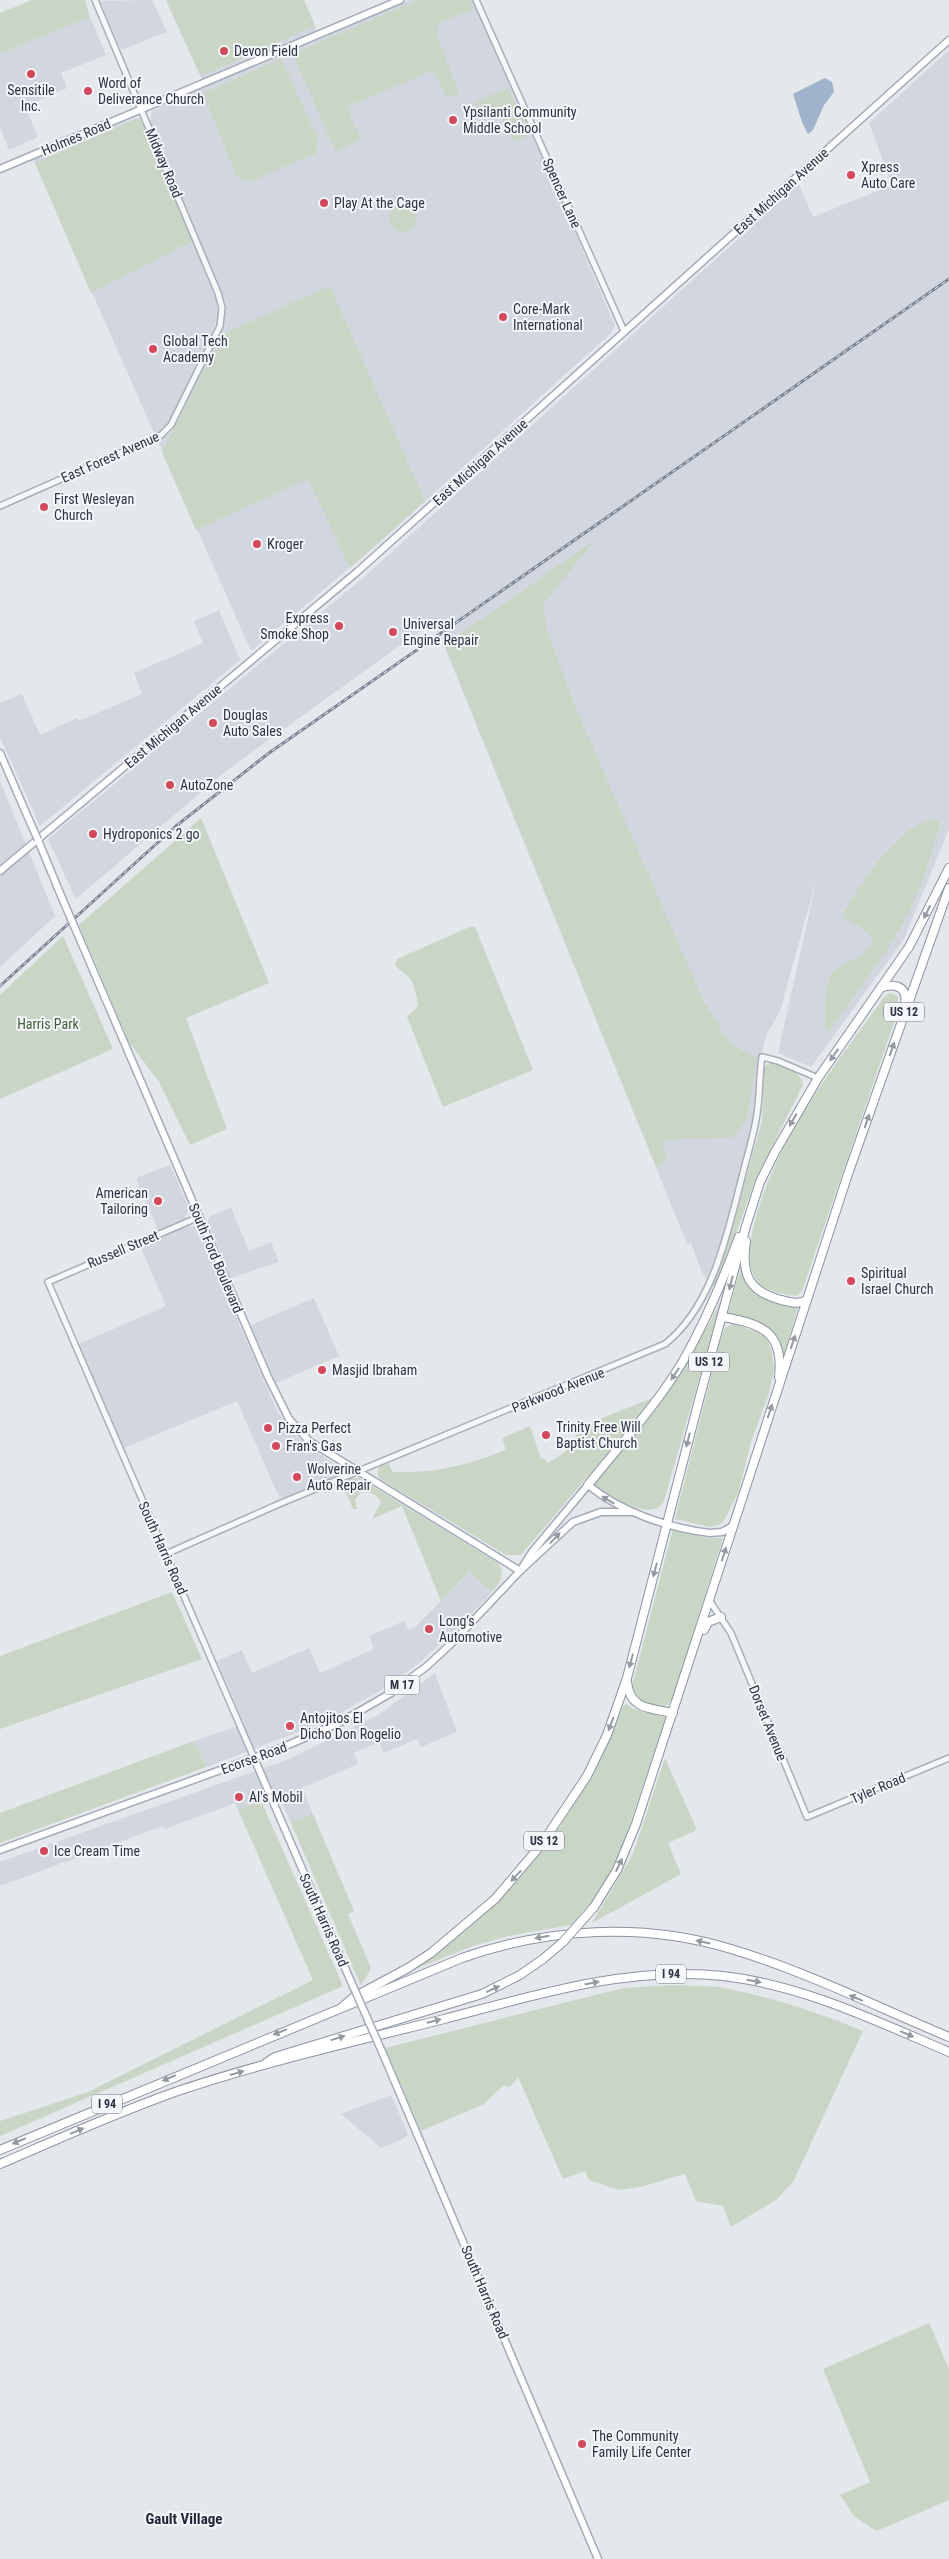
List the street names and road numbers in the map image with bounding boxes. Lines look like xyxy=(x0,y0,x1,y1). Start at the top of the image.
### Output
street label: Holmes Road xyxy=(39,115,113,159)
street label: Midway Road xyxy=(142,126,186,200)
street label: East Michigan Avenue xyxy=(730,144,832,238)
street label: Spencer Lane xyxy=(539,156,585,231)
street label: East Michigan Avenue xyxy=(429,415,531,509)
street label: East Forest Avenue xyxy=(58,428,162,486)
street label: East Michigan Avenue xyxy=(121,681,225,771)
road number: US 12 xyxy=(884,1002,924,1022)
street label: South Ford Boulevard xyxy=(186,1201,246,1315)
street label: Russell Street xyxy=(85,1227,161,1271)
road number: US 12 xyxy=(689,1352,729,1371)
street label: Parkwood Avenue xyxy=(509,1364,607,1416)
street label: South Harris Road xyxy=(135,1499,191,1597)
road number: M 17 xyxy=(384,1676,420,1694)
street label: Dorset Avenue xyxy=(746,1683,791,1763)
street label: Ecorse Road xyxy=(219,1739,289,1777)
street label: Tyler Road xyxy=(848,1769,908,1807)
road number: US 12 xyxy=(524,1832,564,1850)
street label: South Harris Road xyxy=(296,1871,352,1969)
road number: I 94 xyxy=(656,1965,686,1984)
road number: I 94 xyxy=(92,2094,122,2114)
street label: South Harris Road xyxy=(458,2243,512,2341)

